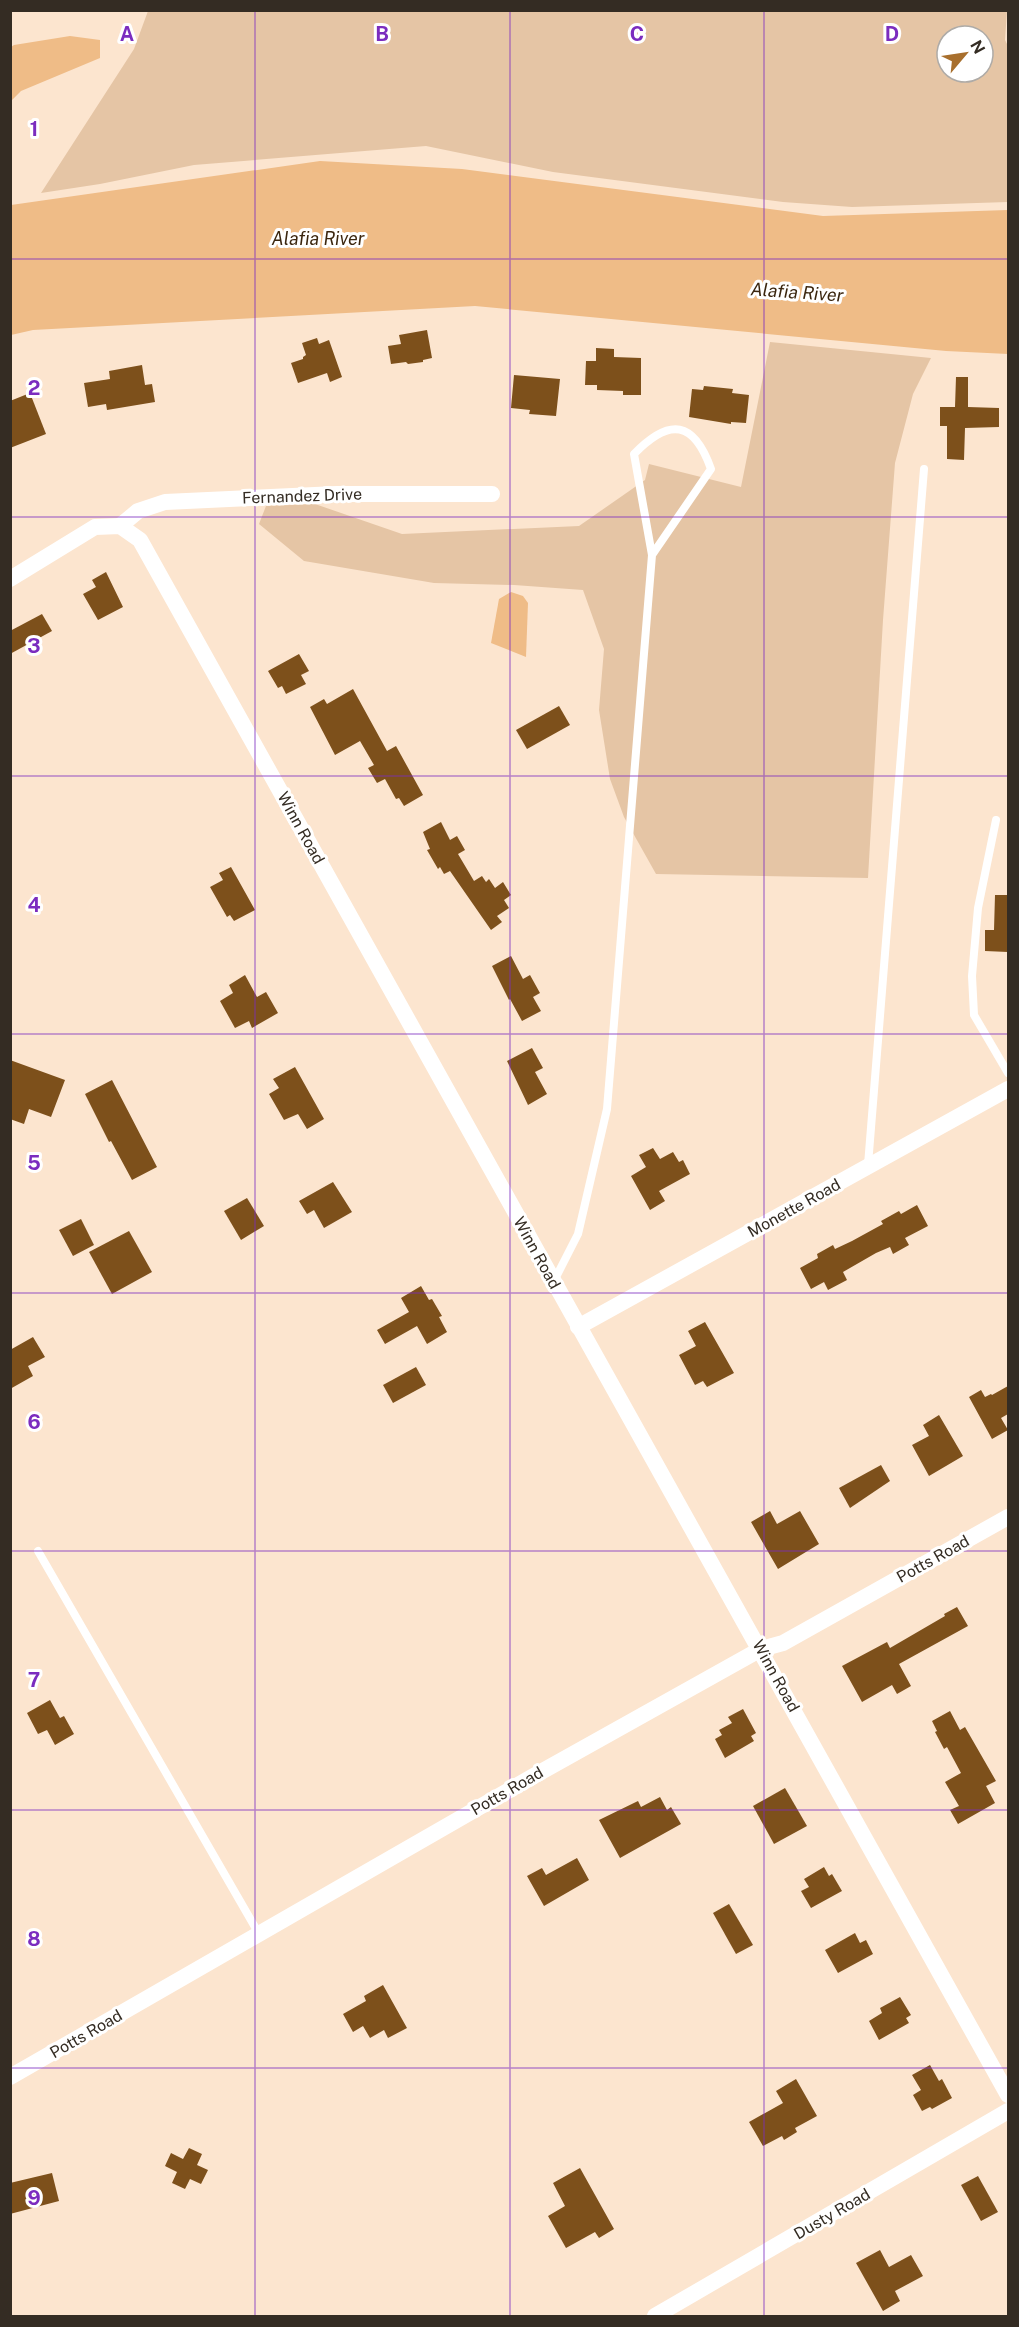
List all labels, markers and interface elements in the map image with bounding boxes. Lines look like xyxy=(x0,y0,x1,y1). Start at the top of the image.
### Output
text: A xyxy=(120,22,134,46)
text: B xyxy=(375,22,389,46)
text: C xyxy=(630,22,644,46)
text: D xyxy=(885,22,899,46)
north arrow xyxy=(935,24,995,84)
text: N xyxy=(966,37,989,57)
text: 1 xyxy=(30,117,38,141)
water label: Alafia River xyxy=(271,228,365,249)
water label: Alafia River xyxy=(750,278,844,306)
text: 2 xyxy=(28,376,40,400)
street label: Fernandez Drive xyxy=(242,484,362,508)
text: 3 xyxy=(27,634,41,658)
street label: Winn Road xyxy=(273,789,329,867)
text: 4 xyxy=(27,893,41,917)
text: 5 xyxy=(27,1151,41,1175)
street label: Monette Road xyxy=(744,1175,844,1241)
street label: Winn Road xyxy=(509,1214,565,1292)
text: 6 xyxy=(27,1410,41,1434)
street label: Potts Road xyxy=(893,1531,973,1587)
street label: Winn Road xyxy=(748,1637,804,1715)
text: 7 xyxy=(28,1668,40,1692)
street label: Potts Road xyxy=(468,1763,546,1819)
text: 8 xyxy=(27,1927,41,1951)
street label: Potts Road xyxy=(47,2006,125,2062)
street label: Dusty Road xyxy=(791,2185,873,2243)
text: 9 xyxy=(27,2186,41,2210)

